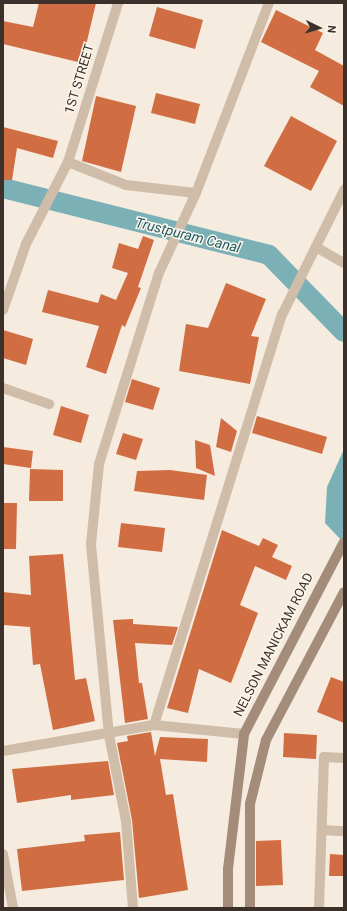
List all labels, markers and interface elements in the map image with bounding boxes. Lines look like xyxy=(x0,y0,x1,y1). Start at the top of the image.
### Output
north arrow xyxy=(299,8,339,48)
text: N xyxy=(325,25,338,34)
street label: 1ST STREET xyxy=(62,42,98,116)
water label: Trustpuram Canal xyxy=(134,214,242,256)
street label: NELSON MANICKAM ROAD xyxy=(231,571,317,719)

